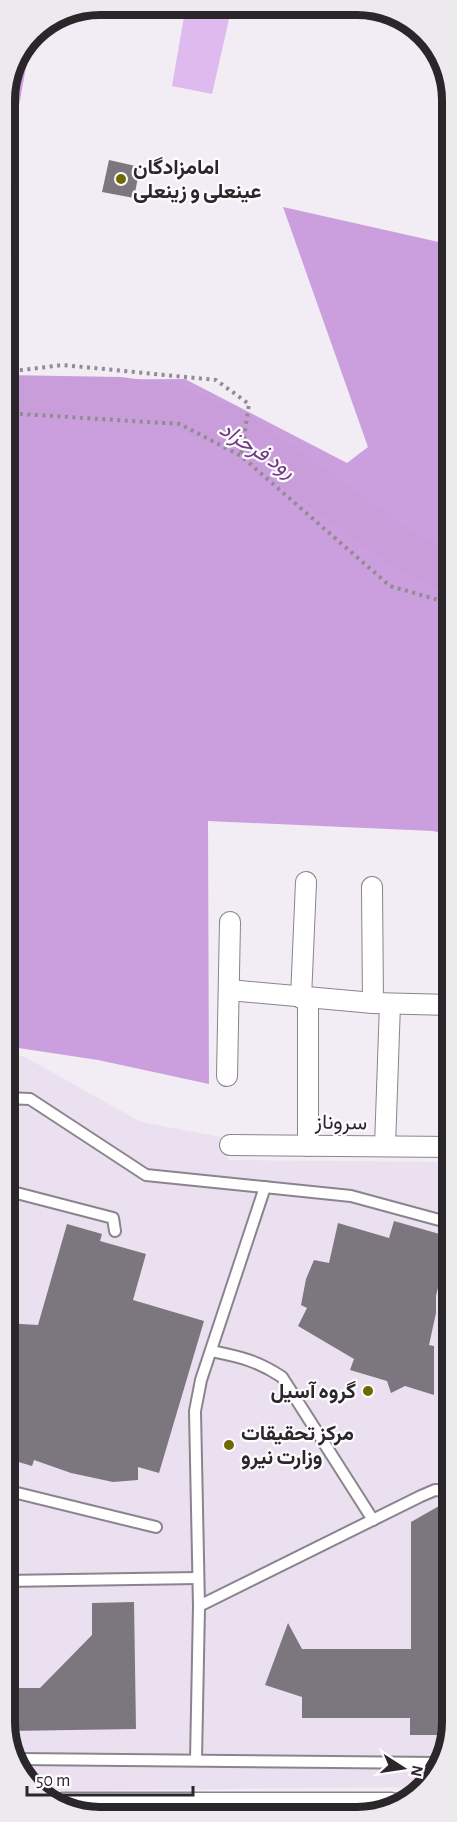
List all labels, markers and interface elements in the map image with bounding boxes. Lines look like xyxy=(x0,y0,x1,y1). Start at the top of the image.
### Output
place label: امامزادگان عینعلی و زینعلی xyxy=(133,156,261,204)
marker: امامزادگان عینعلی و زینعلی xyxy=(114,172,128,186)
water label: رود فرحزاد xyxy=(215,417,299,484)
street label: سروناز xyxy=(314,1112,367,1135)
place label: گروه آسیل xyxy=(271,1380,356,1404)
marker: گروه آسیل xyxy=(361,1384,375,1398)
place label: مرکز تحقیقات وزارت نیرو xyxy=(241,1423,354,1470)
marker: مرکز تحقیقات وزارت نیرو xyxy=(222,1438,236,1452)
north arrow xyxy=(373,1738,433,1798)
scale bar xyxy=(27,1759,194,1797)
text: N xyxy=(408,1764,426,1778)
text: 50 m xyxy=(36,1772,70,1790)

